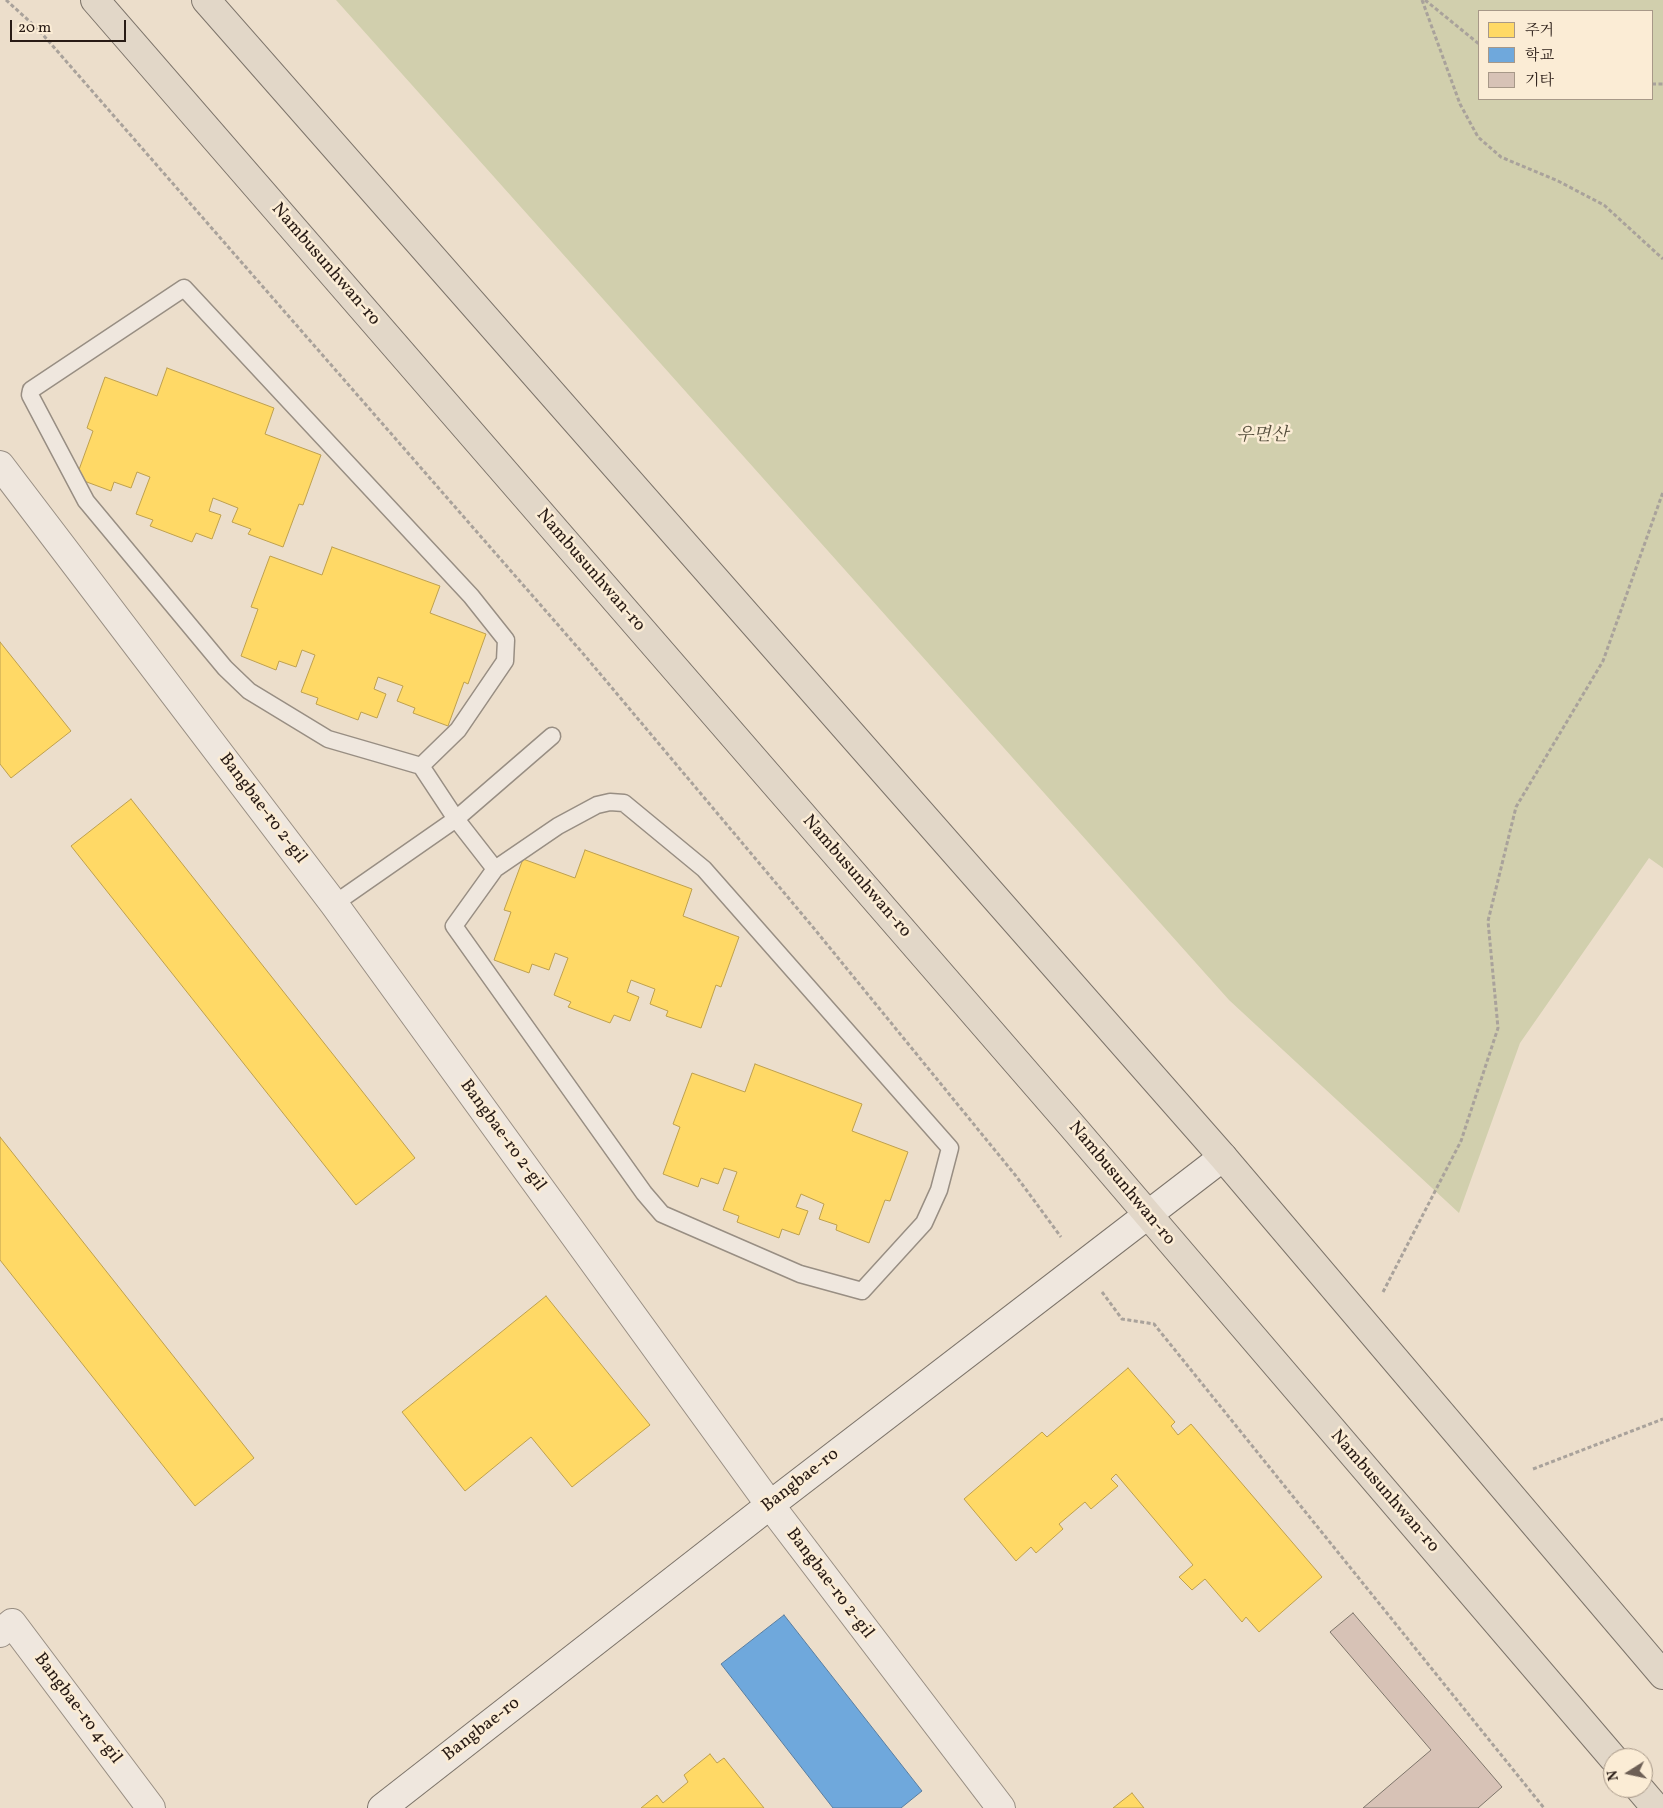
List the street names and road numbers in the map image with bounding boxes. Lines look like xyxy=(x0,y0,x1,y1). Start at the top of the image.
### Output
street label: Nambusunhwan-ro xyxy=(266,199,384,331)
street label: Nambusunhwan-ro xyxy=(531,505,649,637)
street label: Bangbae-ro 2-gil xyxy=(213,749,311,869)
street label: Nambusunhwan-ro xyxy=(797,811,915,943)
street label: Bangbae-ro 2-gil xyxy=(454,1076,550,1196)
street label: Nambusunhwan-ro xyxy=(1063,1118,1179,1250)
street label: Nambusunhwan-ro xyxy=(1325,1426,1443,1558)
street label: Bangbae-ro xyxy=(758,1444,844,1518)
street label: Bangbae-ro 2-gil xyxy=(780,1524,878,1644)
street label: Bangbae-ro 4-gil xyxy=(28,1649,126,1769)
street label: Bangbae-ro xyxy=(439,1693,525,1767)

